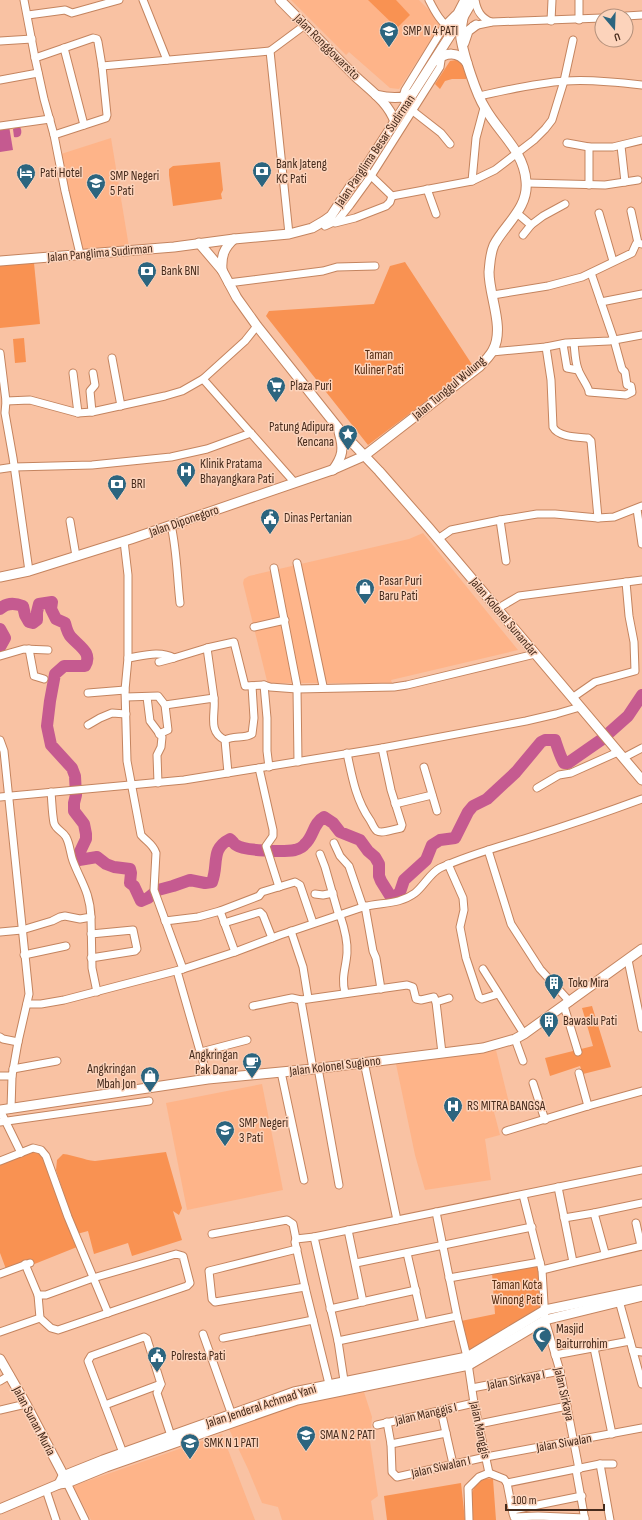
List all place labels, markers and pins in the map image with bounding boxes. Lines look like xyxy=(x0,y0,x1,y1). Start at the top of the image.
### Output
school or university icon: SMP N 4 PATI xyxy=(378,20,400,48)
place label: SMP N 4 PATI xyxy=(403,23,458,39)
place label: Bank Jateng KC Pati xyxy=(276,156,327,187)
bank icon: Bank Jateng KC Pati xyxy=(251,160,273,188)
hotel icon: Pati Hotel xyxy=(15,162,37,190)
place label: Pati Hotel xyxy=(40,165,82,181)
place label: SMP Negeri 5 Pati xyxy=(110,168,159,199)
school or university icon: SMP Negeri 5 Pati xyxy=(85,172,107,200)
bank icon: Bank BNI xyxy=(136,260,158,288)
place label: Bank BNI xyxy=(161,263,199,279)
supermarket icon: Plaza Puri xyxy=(265,375,287,403)
place label: Plaza Puri xyxy=(290,378,332,394)
place label: Patung Adipura Kencana xyxy=(269,419,334,450)
place icon: Patung Adipura Kencana xyxy=(337,423,359,451)
place label: Klinik Pratama Bhayangkara Pati xyxy=(200,456,274,487)
hospital icon: Klinik Pratama Bhayangkara Pati xyxy=(175,460,197,488)
bank icon: BRI xyxy=(106,473,128,501)
place label: BRI xyxy=(131,476,145,492)
public building icon: Dinas Pertanian xyxy=(259,507,281,535)
place label: Dinas Pertanian xyxy=(284,510,352,526)
place label: Pasar Puri Baru Pati xyxy=(379,573,422,604)
shop icon: Pasar Puri Baru Pati xyxy=(354,577,376,605)
building icon: Toko Mira xyxy=(543,972,565,1000)
place label: Toko Mira xyxy=(568,975,609,991)
building icon: Bawaslu Pati xyxy=(538,1010,560,1038)
place label: Bawaslu Pati xyxy=(563,1013,617,1029)
place label: Angkringan Pak Danar xyxy=(188,1047,238,1078)
cafe icon: Angkringan Pak Danar xyxy=(241,1051,263,1079)
place label: Angkringan Mbah Jon xyxy=(86,1061,136,1092)
shop icon: Angkringan Mbah Jon xyxy=(139,1065,161,1093)
hospital icon: RS MITRA BANGSA xyxy=(442,1095,464,1123)
place label: RS MITRA BANGSA xyxy=(467,1098,546,1114)
place label: SMP Negeri 3 Pati xyxy=(239,1115,288,1146)
school or university icon: SMP Negeri 3 Pati xyxy=(214,1119,236,1147)
place label: Masjid Baiturrohim xyxy=(556,1321,608,1352)
mosque icon: Masjid Baiturrohim xyxy=(531,1325,553,1353)
public building icon: Polresta Pati xyxy=(146,1345,168,1373)
place label: Polresta Pati xyxy=(171,1348,225,1364)
school or university icon: SMA N 2 PATI xyxy=(295,1424,317,1452)
place label: SMA N 2 PATI xyxy=(320,1427,375,1443)
school or university icon: SMK N 1 PATI xyxy=(179,1432,201,1460)
place label: SMK N 1 PATI xyxy=(204,1435,259,1451)

